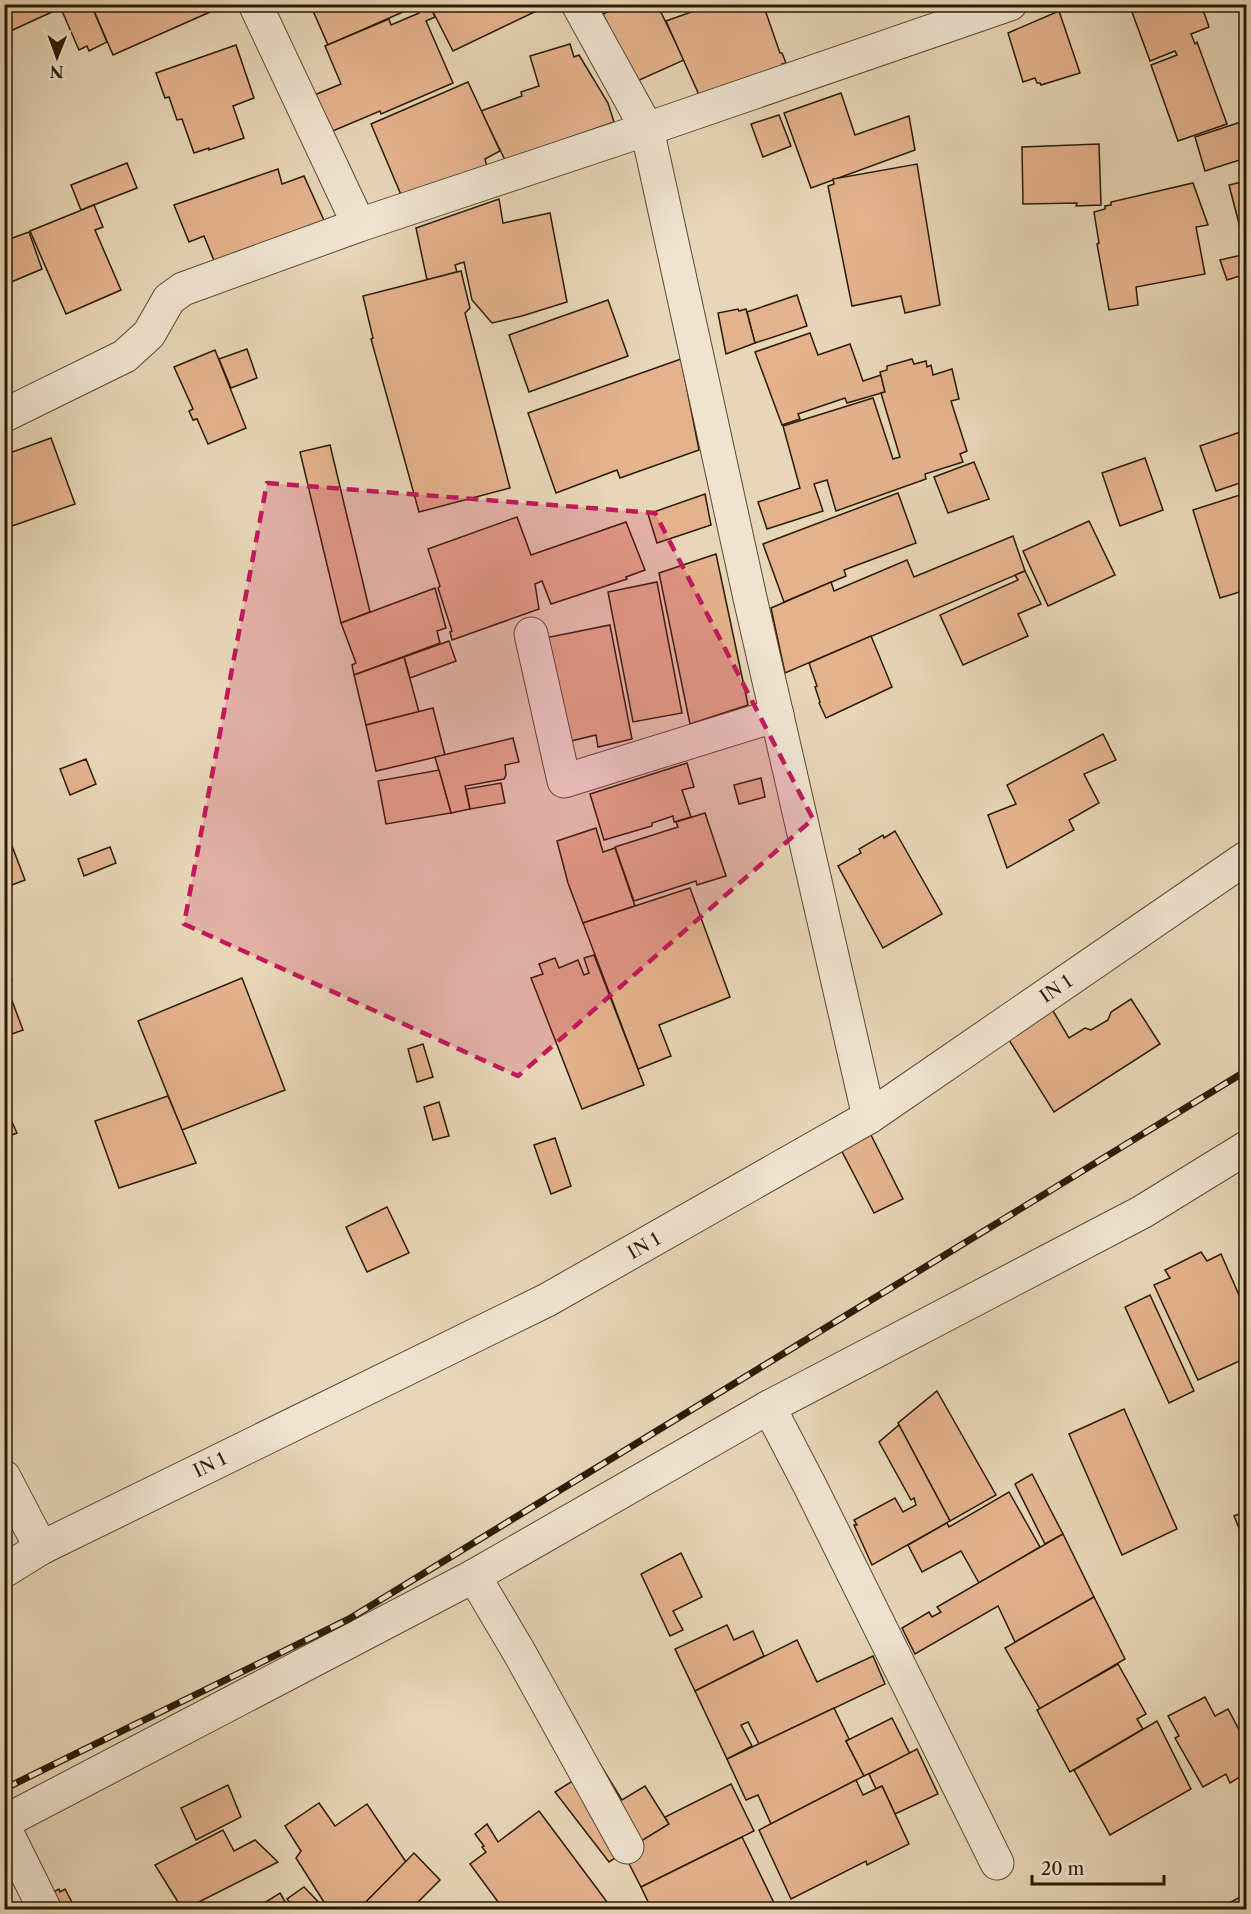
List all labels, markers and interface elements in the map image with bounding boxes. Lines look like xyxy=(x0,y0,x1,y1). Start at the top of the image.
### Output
north arrow xyxy=(27,27,87,87)
text: N xyxy=(50,62,64,82)
street label: IN 1 xyxy=(1036,970,1077,1008)
street label: IN 1 xyxy=(624,1228,665,1264)
street label: IN 1 xyxy=(190,1447,230,1482)
scale bar xyxy=(1032,1848,1164,1886)
text: 20 m xyxy=(1041,1858,1085,1880)

